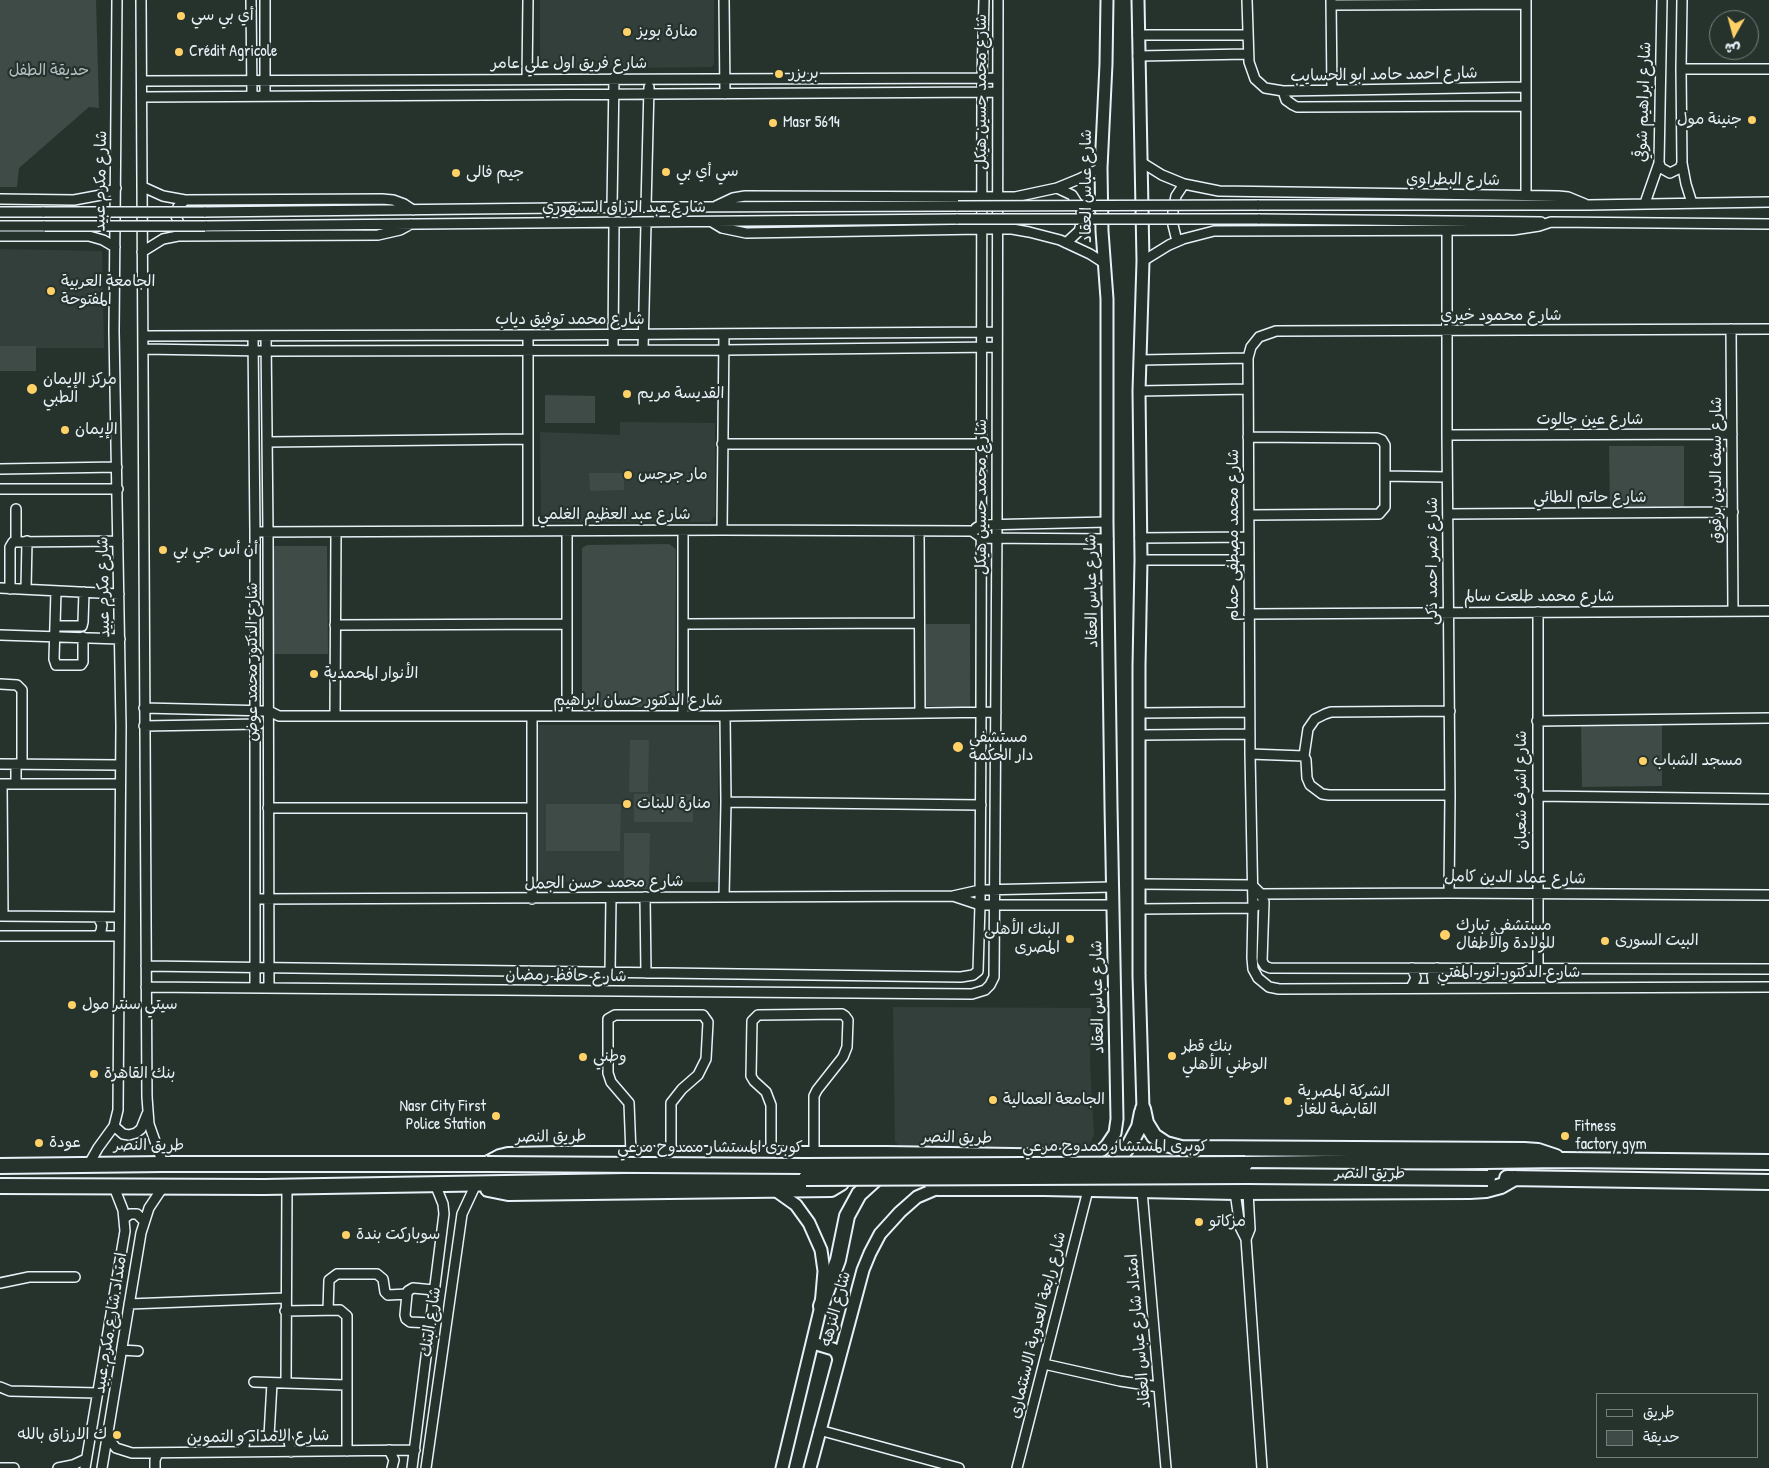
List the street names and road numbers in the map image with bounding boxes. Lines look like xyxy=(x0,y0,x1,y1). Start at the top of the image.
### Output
street label: شارع محمد حسين هيكل xyxy=(972,14,992,170)
street label: شارع ابراهيم شوقي xyxy=(1632,41,1656,163)
street label: شارع فريق اول علي عامر xyxy=(491,54,647,74)
street label: شارع احمد حامد ابو الحسايب xyxy=(1290,64,1478,86)
street label: شارع عباس العقاد xyxy=(1077,129,1097,243)
street label: شارع مكرم عبيد xyxy=(91,130,111,232)
street label: شارع البطراوي xyxy=(1406,170,1500,190)
street label: شارع عبد الرزاق السنهوري xyxy=(542,198,706,218)
street label: شارع محمود خيري xyxy=(1440,306,1562,326)
street label: شارع محمد توفيق دياب xyxy=(495,310,645,330)
street label: شارع سيف الدين برقوق xyxy=(1707,397,1727,543)
street label: شارع عين جالوت xyxy=(1536,410,1644,430)
street label: شارع محمد حسين هيكل xyxy=(972,419,992,575)
street label: شارع محمد مصطفى حمام xyxy=(1224,449,1244,621)
street label: شارع حاتم الطائي xyxy=(1533,488,1647,508)
street label: شارع نصر احمد ذكى xyxy=(1423,497,1443,625)
street label: شارع عبد العظيم الغلمي xyxy=(537,505,691,525)
street label: شارع عباس العقاد xyxy=(1081,534,1103,648)
street label: شارع مكرم عبيد xyxy=(94,536,114,638)
street label: شارع الدكتور محمد عوض xyxy=(243,582,263,742)
street label: شارع محمد طلعت سالم xyxy=(1464,587,1614,607)
street label: شارع الدكتور حسان ابراهيم xyxy=(553,691,723,711)
street label: شارع اشرف شعبان xyxy=(1512,730,1532,850)
street label: شارع عماد الدين كامل xyxy=(1444,867,1586,889)
street label: شارع محمد حسن الجمل xyxy=(524,872,684,894)
street label: شارع عباس العقاد xyxy=(1087,940,1109,1054)
street label: شارع الدكتور انور المفتي xyxy=(1438,963,1580,983)
street label: شارع حافظ رمضان xyxy=(505,965,627,987)
street label: طريق النصر xyxy=(516,1127,586,1147)
street label: طريق النصر xyxy=(922,1128,992,1148)
street label: طريق النصر xyxy=(114,1136,184,1156)
street label: كوبرى المستشار ممدوح مرعي xyxy=(1022,1137,1208,1157)
street label: كوبرى المستشار ممدوح مرعي xyxy=(617,1138,803,1158)
street label: طريق النصر xyxy=(1335,1164,1405,1184)
street label: شارع رابعة العدوية الاستثمارى xyxy=(1005,1230,1071,1420)
street label: امتداد شارع مكرم عبيد xyxy=(90,1251,132,1395)
street label: امتداد شارع عباس العقاد xyxy=(1123,1253,1155,1409)
street label: شارع النزهه xyxy=(817,1269,855,1349)
street label: شارع البنك xyxy=(417,1286,445,1358)
street label: شارع الامداد و التموين xyxy=(187,1426,329,1448)

